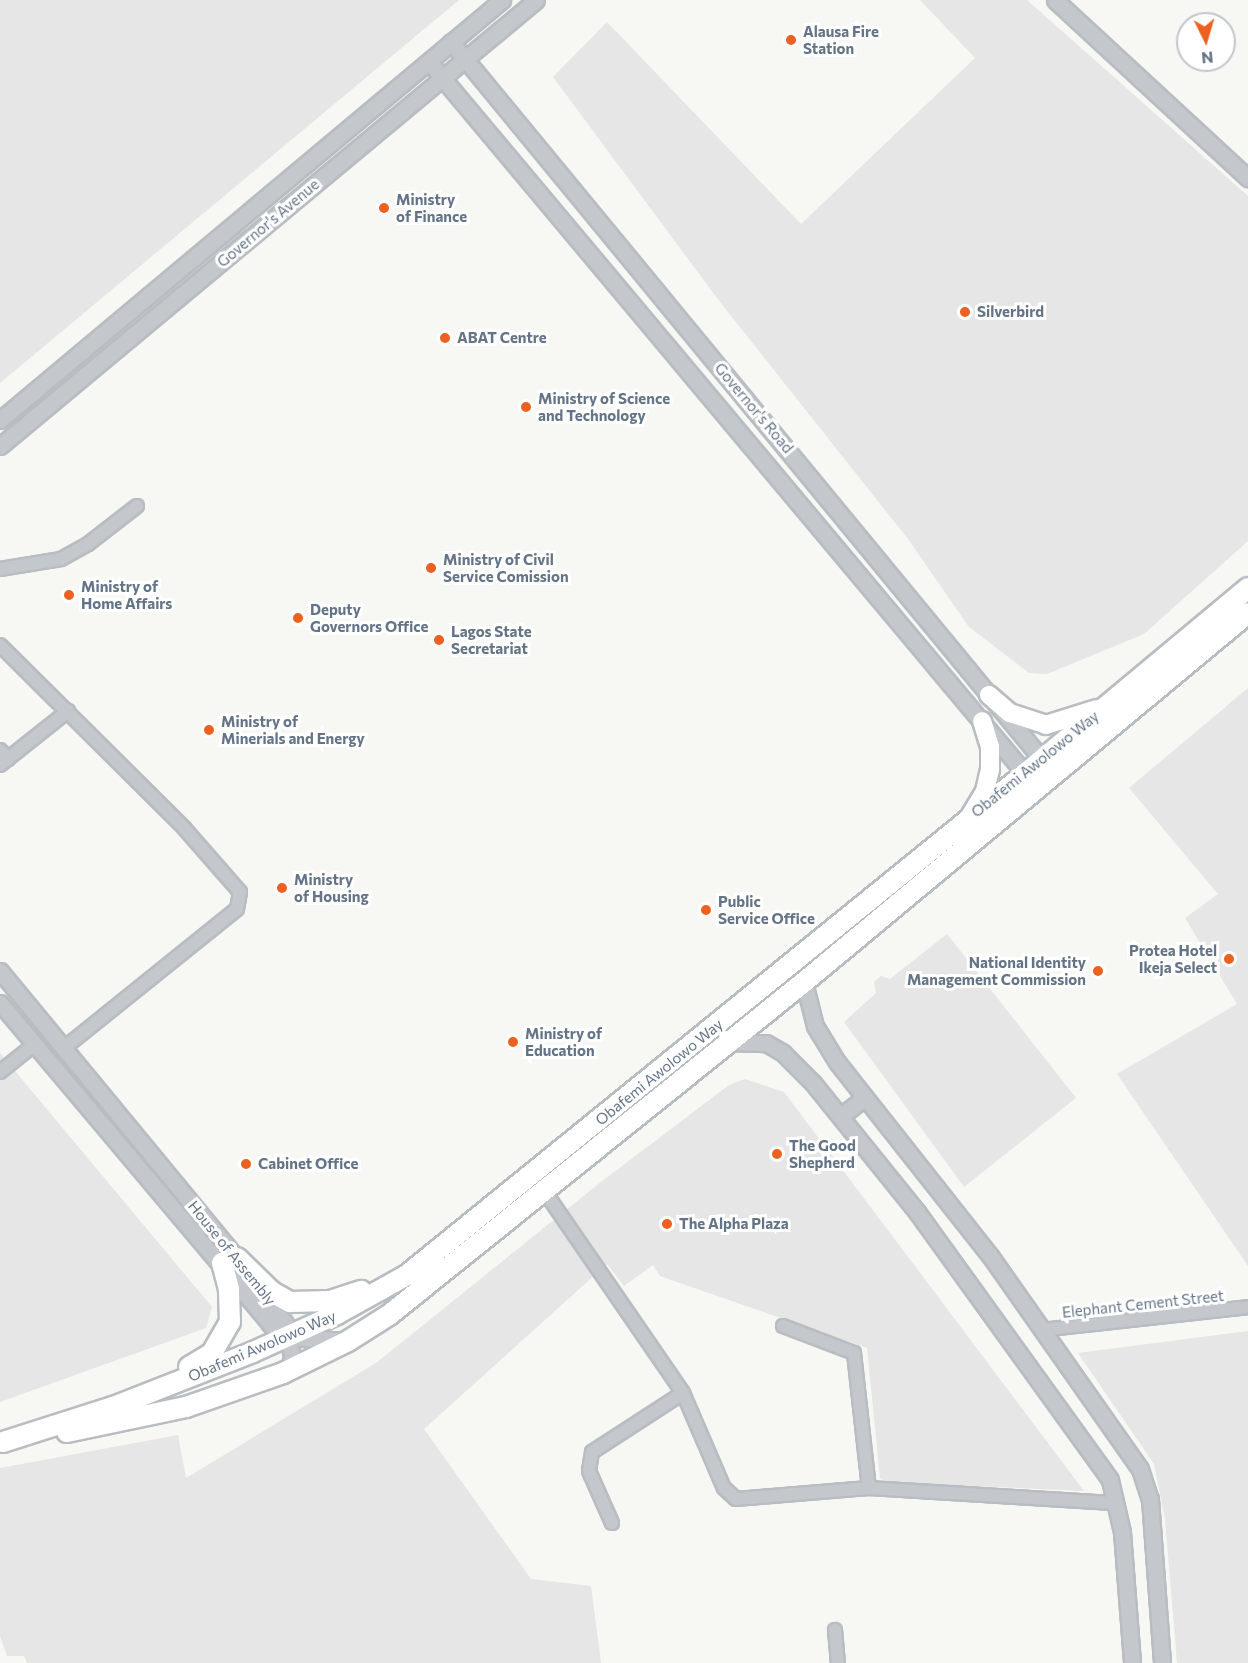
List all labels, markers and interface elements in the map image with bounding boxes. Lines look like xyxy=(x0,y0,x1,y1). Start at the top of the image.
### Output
north arrow xyxy=(1176,12,1236,72)
place label: Alausa Fire Station xyxy=(803,22,879,57)
marker: Alausa Fire Station xyxy=(784,33,798,47)
text: N xyxy=(1201,48,1214,68)
street label: Governor's Avenue xyxy=(213,175,323,271)
place label: Ministry of Finance xyxy=(396,190,467,225)
marker: Ministry of Finance xyxy=(377,201,391,215)
place label: Silverbird xyxy=(977,303,1044,321)
marker: Silverbird xyxy=(958,305,972,319)
place label: ABAT Centre xyxy=(457,329,547,347)
marker: ABAT Centre xyxy=(438,331,452,345)
street label: Governor's Road xyxy=(711,359,797,457)
place label: Ministry of Science and Technology xyxy=(538,389,670,424)
marker: Ministry of Science and Technology xyxy=(519,400,533,414)
place label: Ministry of Civil Service Comission xyxy=(443,550,569,585)
marker: Ministry of Civil Service Comission xyxy=(424,561,438,575)
place label: Ministry of Home Affairs xyxy=(81,577,172,612)
marker: Ministry of Home Affairs xyxy=(62,588,76,602)
place label: Deputy Governors Office xyxy=(310,600,428,635)
marker: Deputy Governors Office xyxy=(291,611,305,625)
place label: Lagos State Secretariat xyxy=(451,622,532,657)
marker: Lagos State Secretariat xyxy=(432,633,446,647)
street label: Obafemi Awolowo Way xyxy=(968,707,1102,821)
place label: Ministry of Minerials and Energy xyxy=(221,712,365,747)
marker: Ministry of Minerials and Energy xyxy=(202,723,216,737)
place label: Ministry of Housing xyxy=(294,870,369,905)
marker: Ministry of Housing xyxy=(275,881,289,895)
place label: Public Service Office xyxy=(718,892,815,927)
marker: Public Service Office xyxy=(699,903,713,917)
place label: Protea Hotel Ikeja Select xyxy=(1129,941,1217,976)
marker: Protea Hotel Ikeja Select xyxy=(1222,952,1236,966)
place label: National Identity Management Commission xyxy=(907,953,1086,988)
marker: National Identity Management Commission xyxy=(1091,964,1105,978)
street label: Obafemi Awolowo Way xyxy=(592,1015,726,1129)
place label: Ministry of Education xyxy=(525,1024,602,1059)
marker: Ministry of Education xyxy=(506,1035,520,1049)
place label: The Good Shepherd xyxy=(789,1136,856,1171)
marker: The Good Shepherd xyxy=(770,1147,784,1161)
place label: Cabinet Office xyxy=(258,1155,358,1173)
marker: Cabinet Office xyxy=(239,1157,253,1171)
street label: House of Assembly xyxy=(184,1197,280,1309)
place label: The Alpha Plaza xyxy=(679,1215,789,1233)
marker: The Alpha Plaza xyxy=(660,1217,674,1231)
street label: Elephant Cement Street xyxy=(1061,1287,1225,1321)
street label: Obafemi Awolowo Way xyxy=(185,1307,339,1385)

